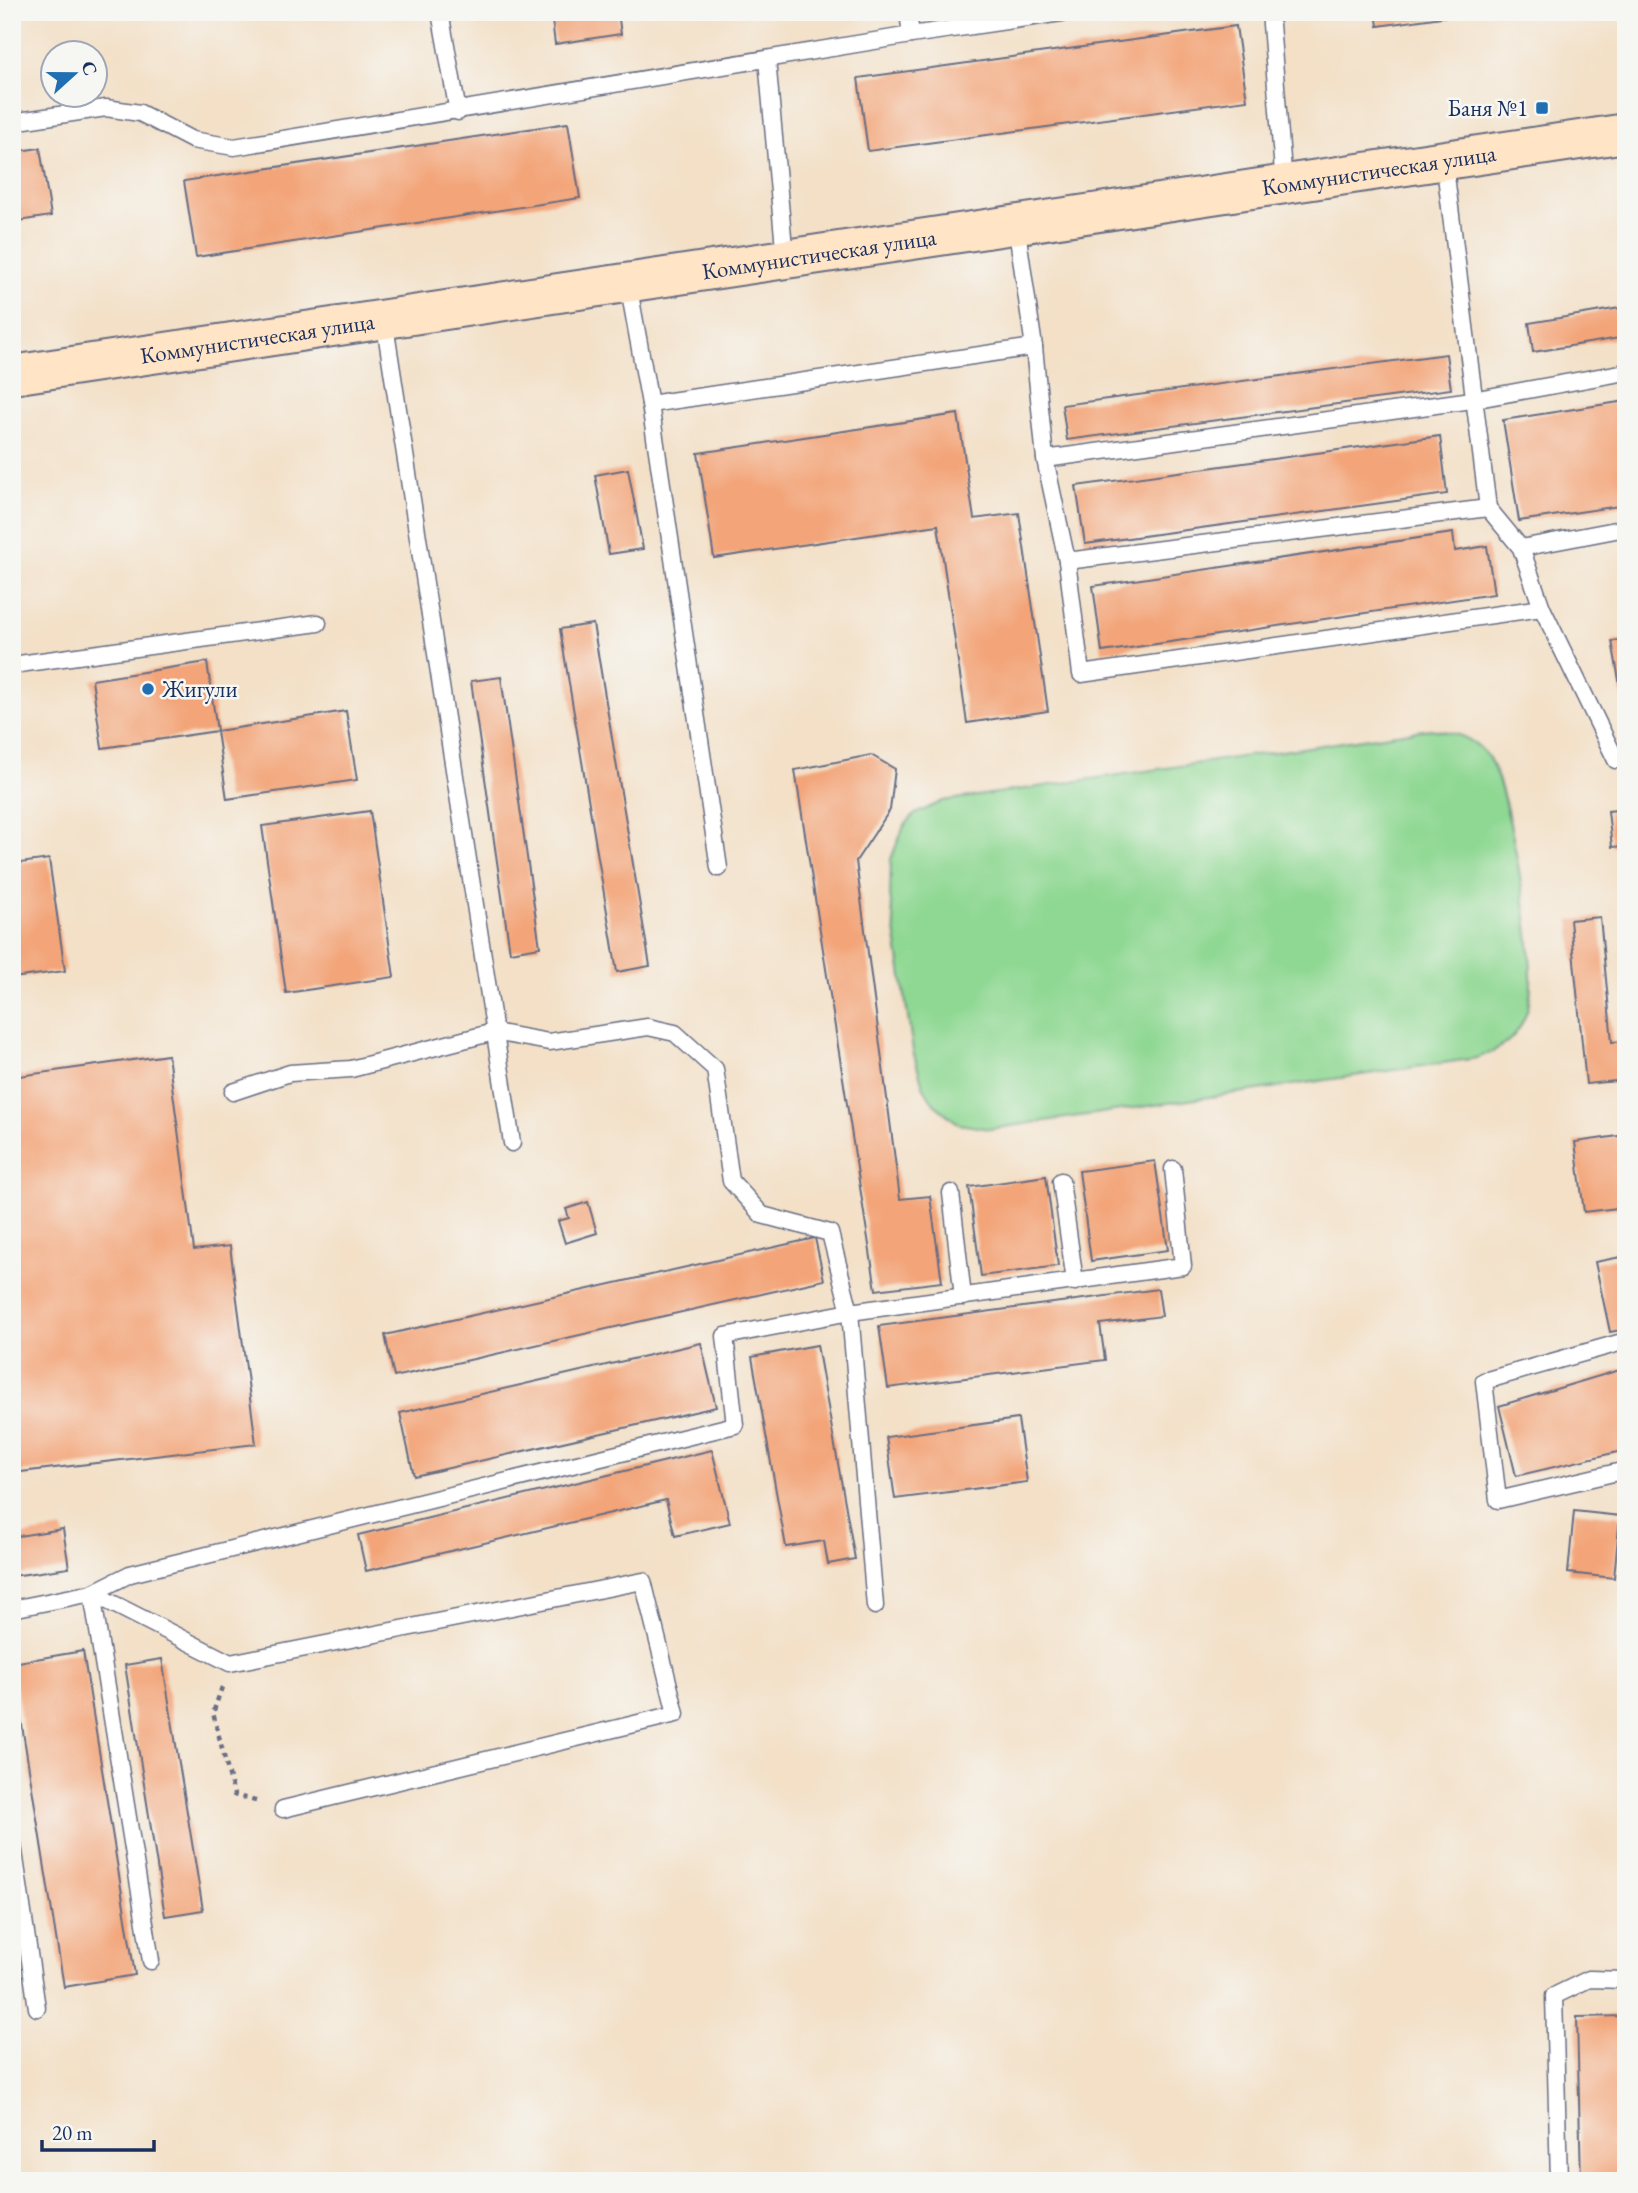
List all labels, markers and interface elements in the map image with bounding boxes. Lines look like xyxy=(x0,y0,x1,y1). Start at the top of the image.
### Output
north arrow xyxy=(38,38,108,108)
text: С xyxy=(75,57,103,79)
place label: Баня №1 xyxy=(1447,93,1528,123)
marker: Баня №1 xyxy=(1534,100,1550,116)
street label: Коммунистическая улица xyxy=(1260,138,1499,202)
street label: Коммунистическая улица xyxy=(700,222,939,286)
street label: Коммунистическая улица xyxy=(138,306,377,371)
place label: Жигули xyxy=(161,674,238,704)
marker: Жигули xyxy=(140,681,156,697)
scale bar xyxy=(42,2109,154,2153)
text: 20 m xyxy=(52,2119,93,2146)

